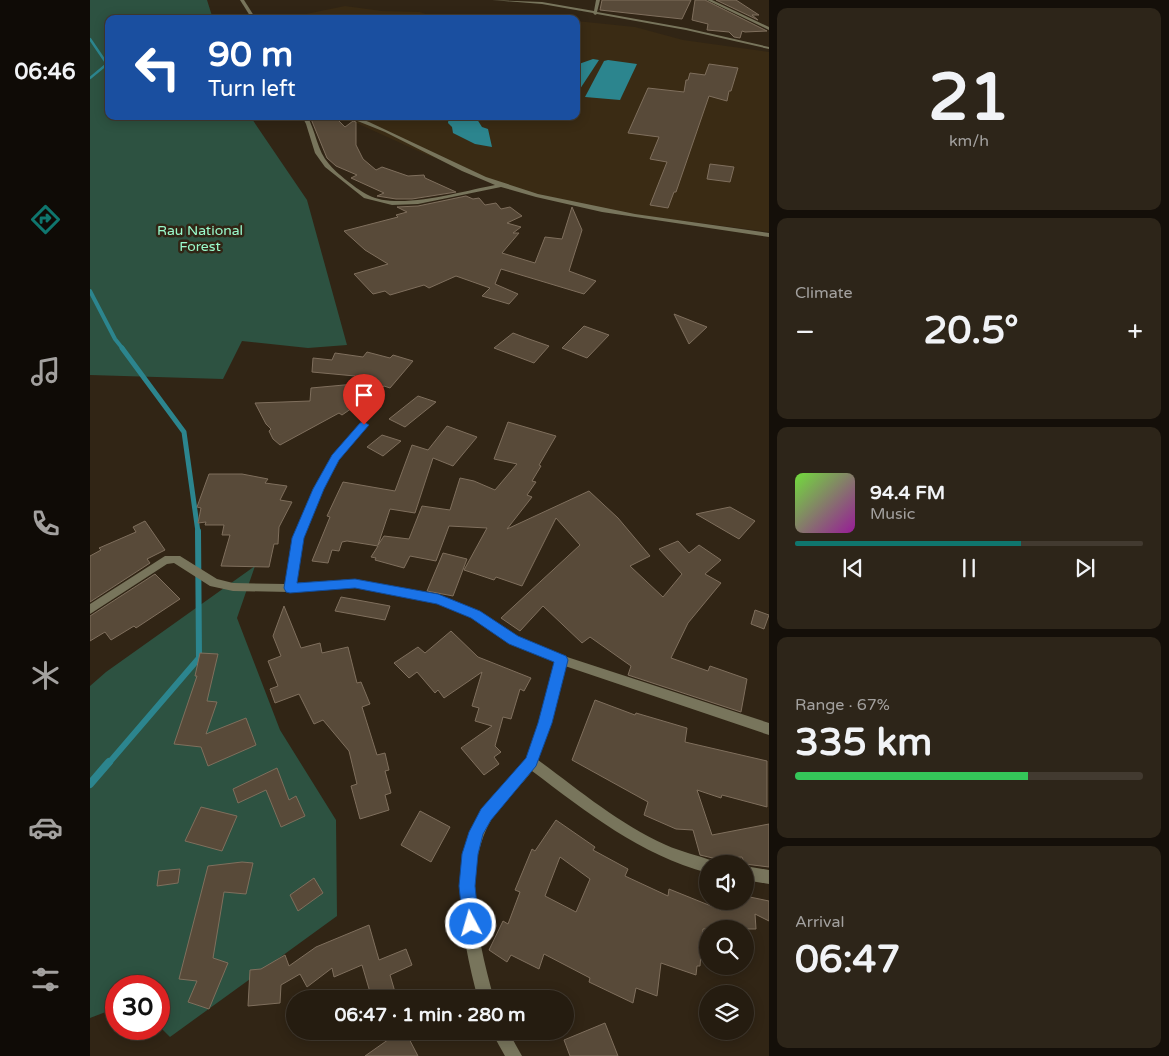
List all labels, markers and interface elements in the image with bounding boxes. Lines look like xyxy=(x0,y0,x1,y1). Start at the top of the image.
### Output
text: 90 m xyxy=(208,34,293,76)
icon: left xyxy=(125,35,190,100)
text: 06:46 xyxy=(15,59,75,85)
text: 21 xyxy=(928,59,1010,138)
text: Turn left xyxy=(208,76,296,102)
text: km/h xyxy=(949,131,989,151)
icon: directions xyxy=(28,202,63,237)
park label: Rau National Forest xyxy=(157,222,243,255)
text: Climate xyxy=(795,283,853,303)
text: 20.5° xyxy=(924,308,1019,354)
text: − xyxy=(795,315,815,349)
text: + xyxy=(1127,315,1143,349)
icon: music xyxy=(28,354,63,389)
pin xyxy=(343,374,385,425)
icon: arrive xyxy=(350,381,378,409)
text: 94.4 FM xyxy=(870,482,945,504)
text: Music xyxy=(870,504,915,524)
icon: phone xyxy=(28,506,63,541)
icon: previous xyxy=(839,554,867,582)
icon: pause xyxy=(955,554,983,582)
icon: next xyxy=(1071,554,1099,582)
icon: climate xyxy=(28,658,63,693)
text: Range · 67% xyxy=(795,695,890,715)
text: 335 km xyxy=(795,720,932,766)
icon: car xyxy=(28,810,63,845)
map controls xyxy=(699,855,754,1040)
button: sound xyxy=(699,855,754,910)
position arrow xyxy=(444,897,496,949)
text: Arrival xyxy=(795,912,844,932)
button: search xyxy=(699,920,754,975)
text: 06:47 xyxy=(795,937,900,983)
icon: filters xyxy=(28,962,63,997)
speed limit sign: 30 xyxy=(105,975,170,1040)
button: layers xyxy=(699,985,754,1040)
text: 06:47 · 1 min · 280 m xyxy=(334,1004,526,1026)

